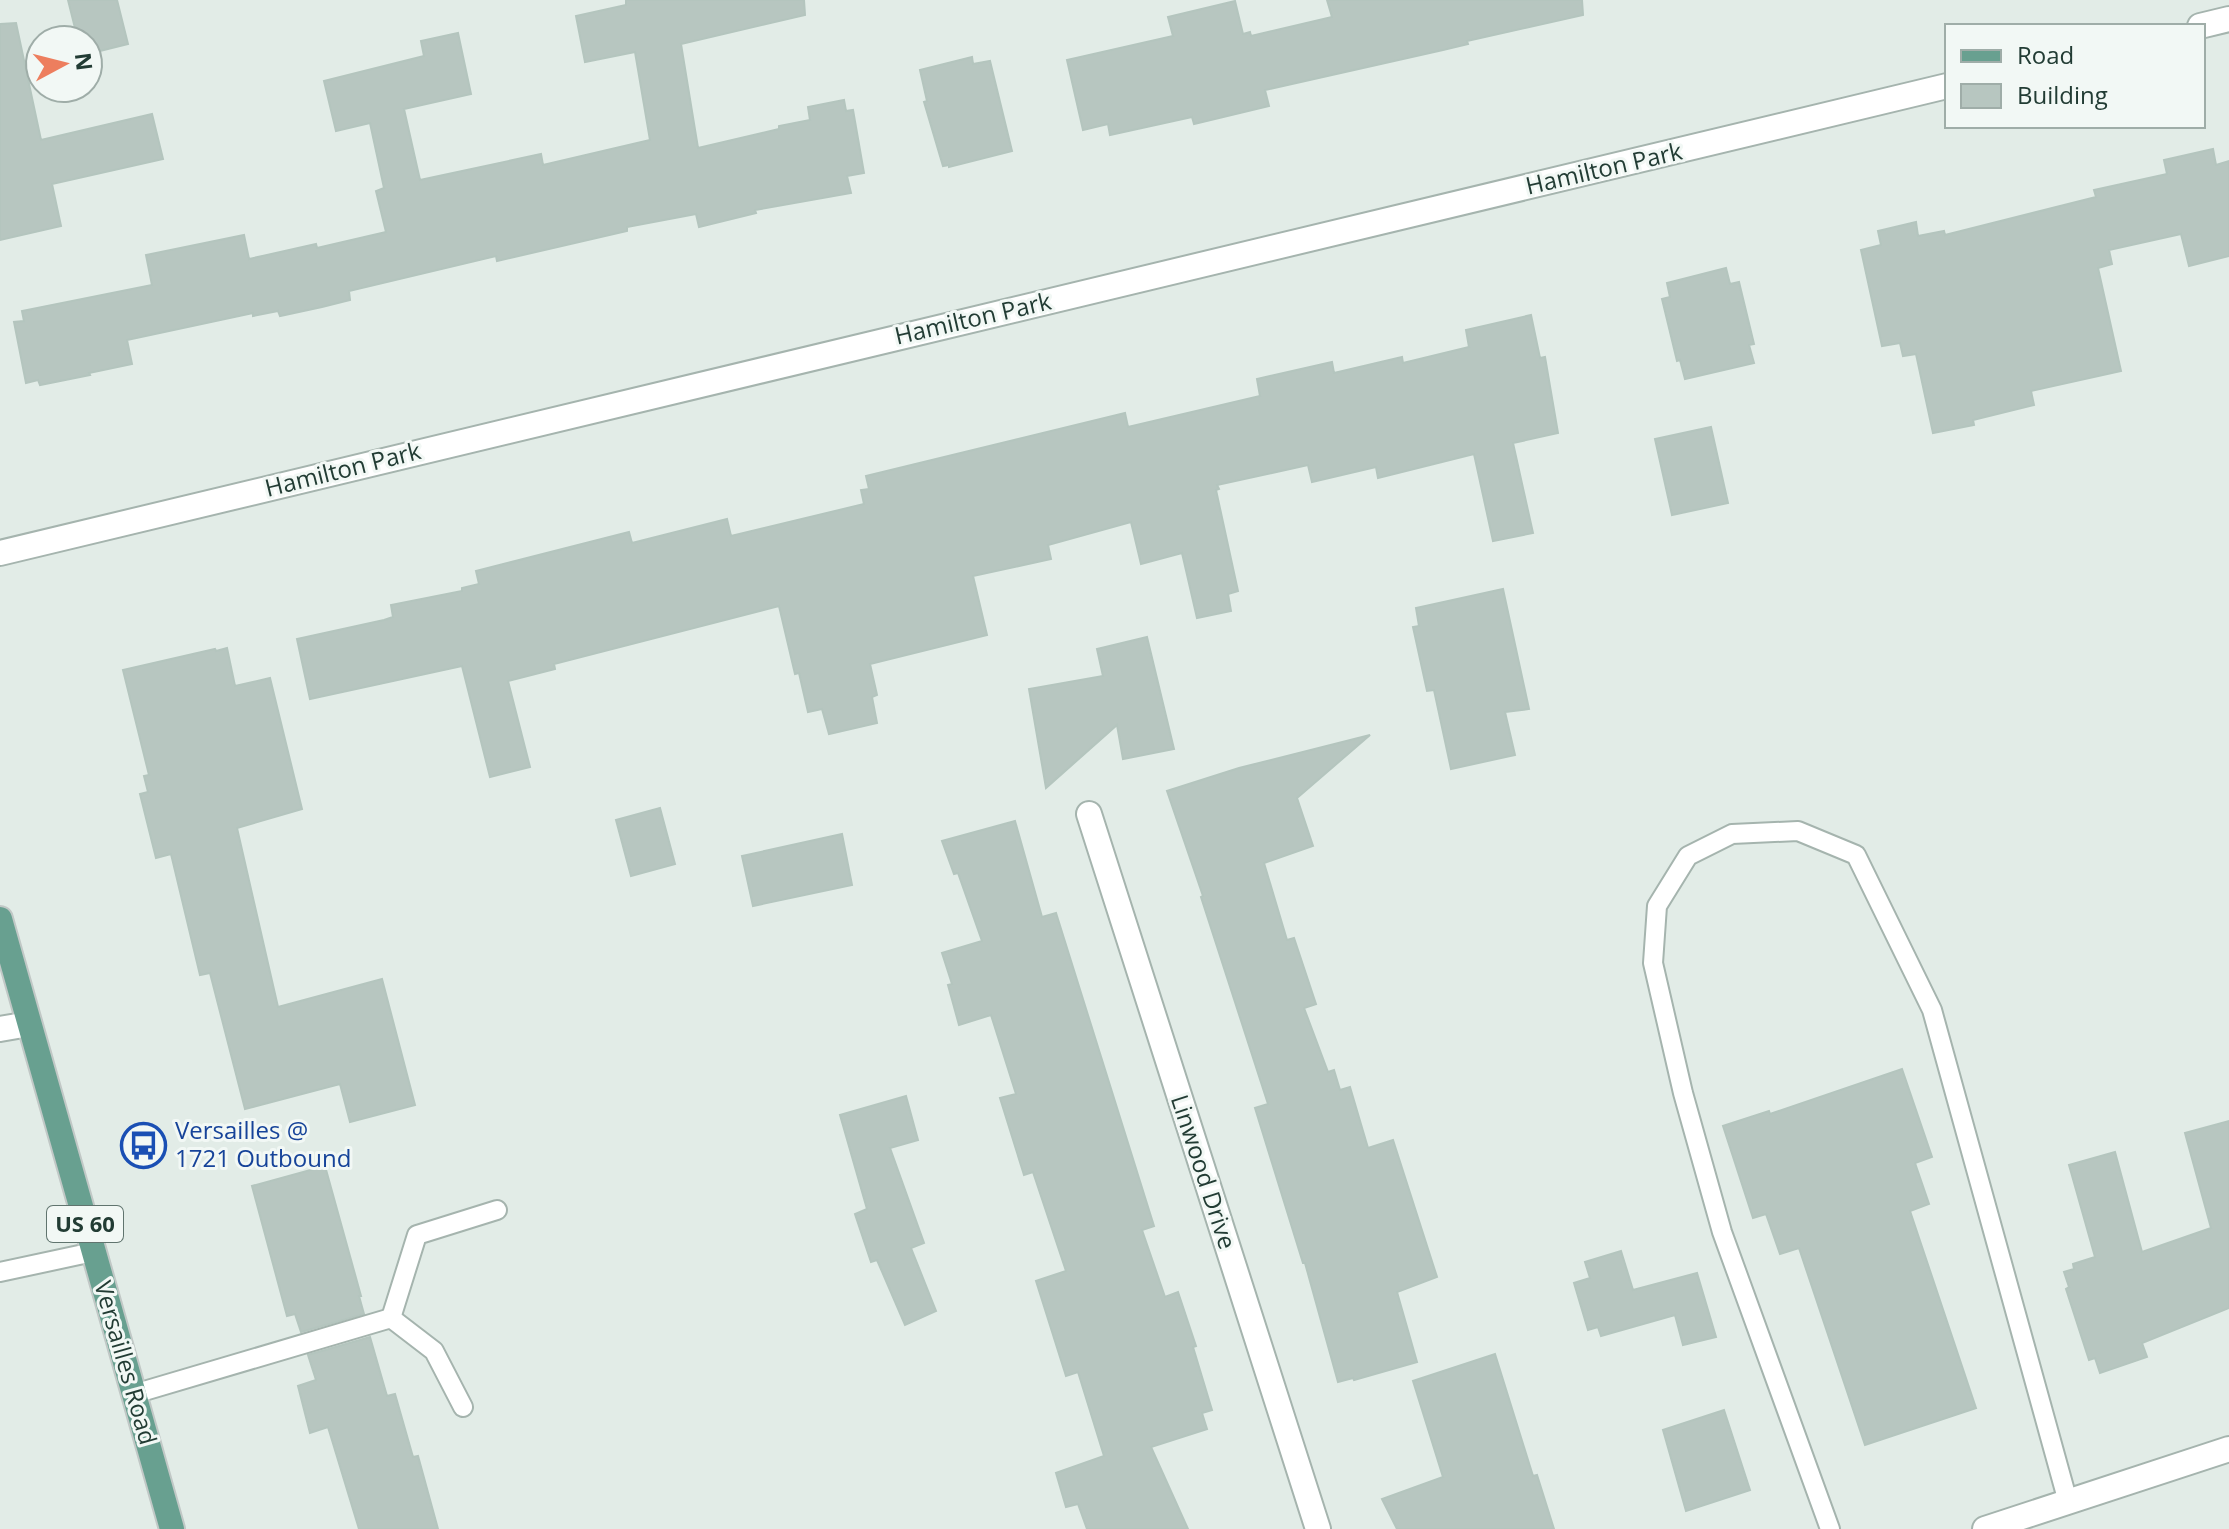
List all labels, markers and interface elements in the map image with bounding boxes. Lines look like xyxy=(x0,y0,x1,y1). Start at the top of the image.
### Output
north arrow xyxy=(24,24,104,104)
legend xyxy=(1945,24,2205,128)
text: Road xyxy=(2017,38,2074,71)
text: N xyxy=(69,51,101,72)
text: Building xyxy=(2017,78,2108,111)
street label: Hamilton Park xyxy=(1522,133,1685,202)
street label: Hamilton Park xyxy=(891,283,1054,352)
street label: Hamilton Park xyxy=(261,433,424,504)
street label: Linwood Drive xyxy=(1164,1090,1245,1253)
place label: Versailles @ 1721 Outbound xyxy=(175,1113,351,1174)
bus stop icon: Versailles @ 1721 Outbound xyxy=(120,1121,168,1169)
road number: US 60 xyxy=(47,1206,123,1242)
street label: Versailles Road xyxy=(87,1277,166,1448)

